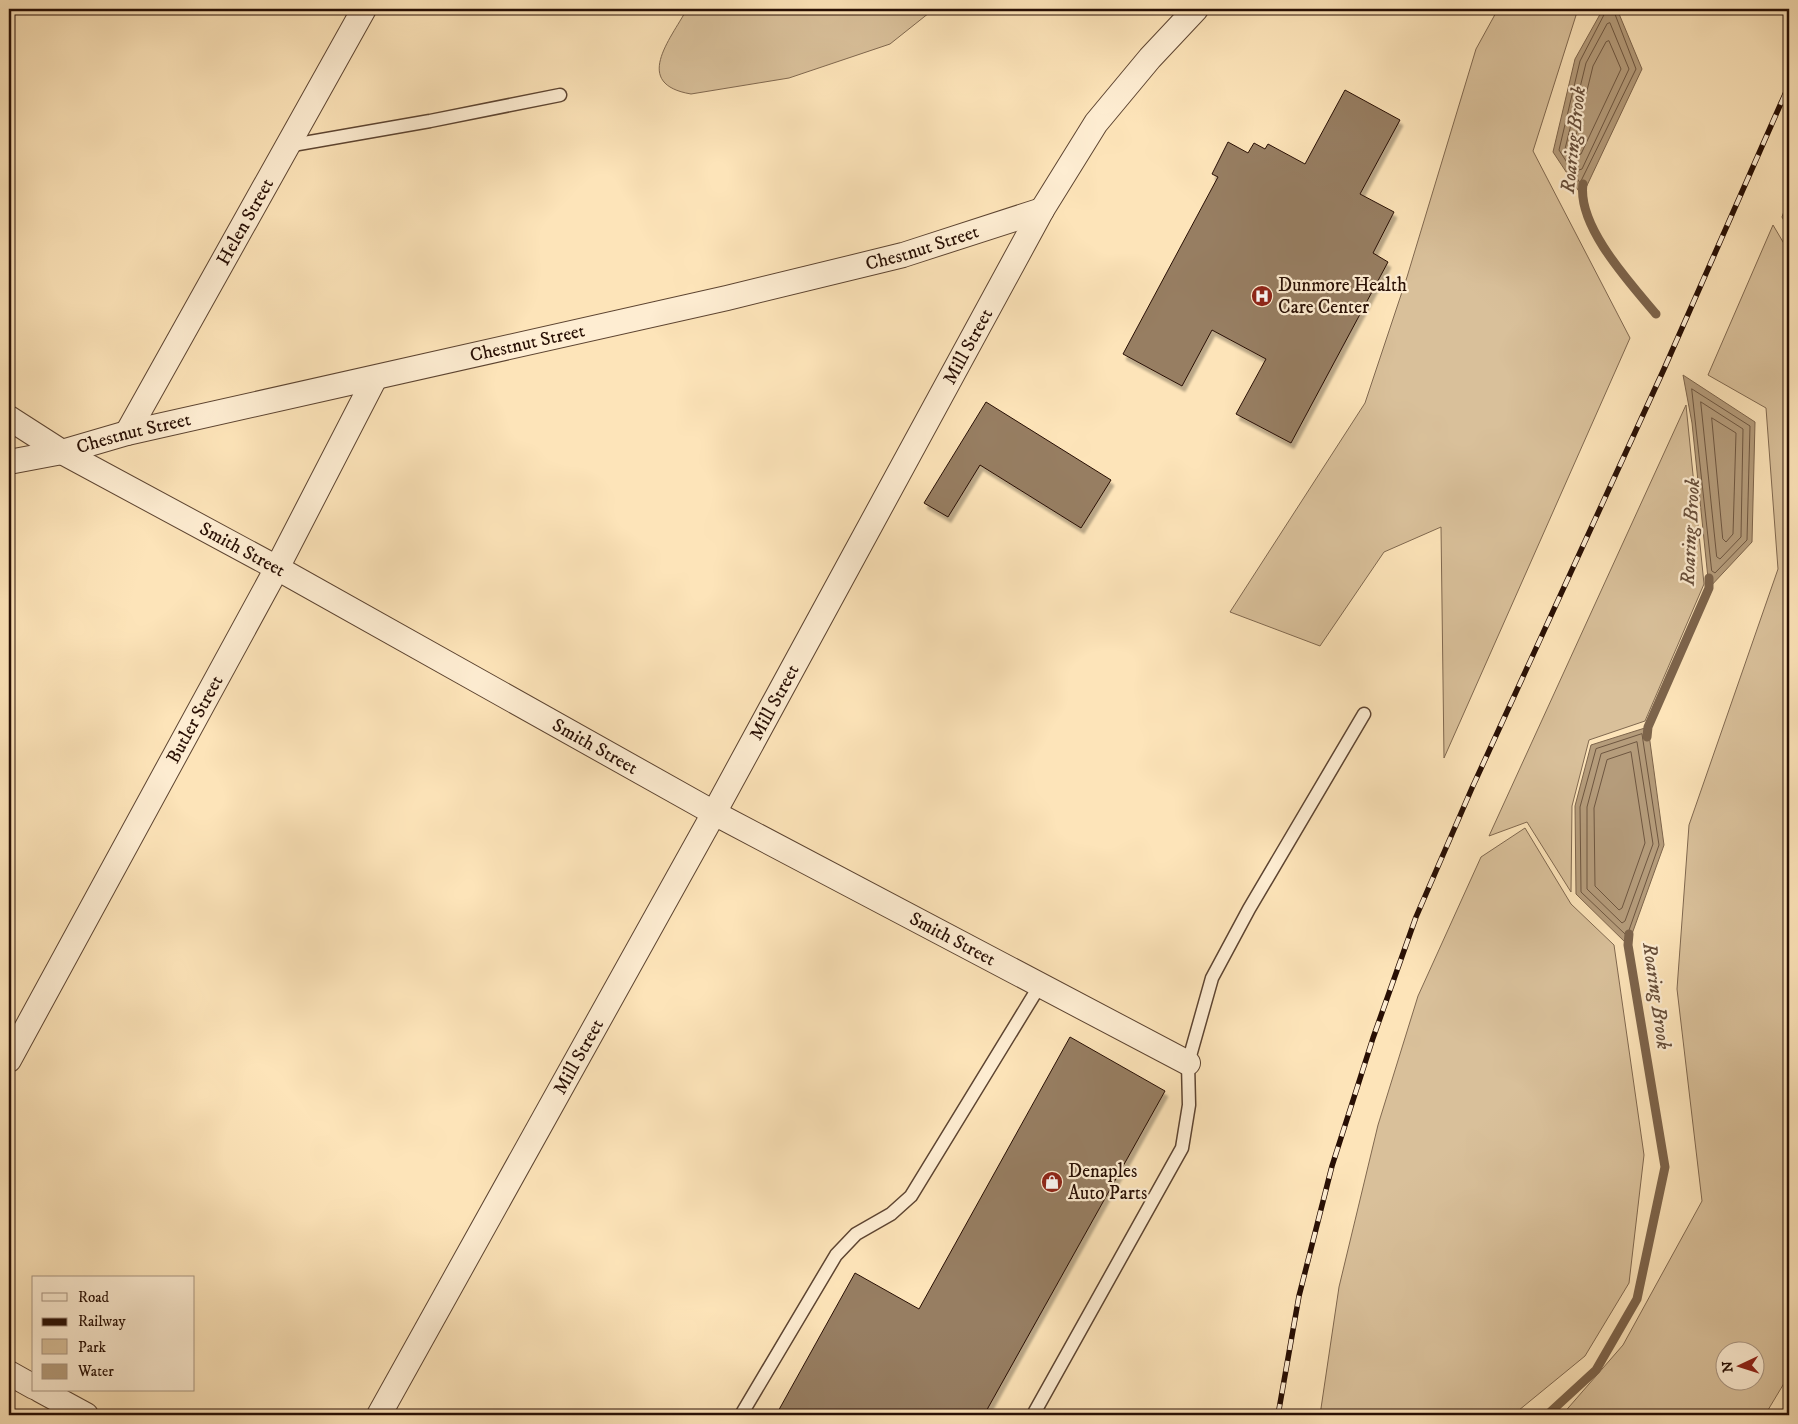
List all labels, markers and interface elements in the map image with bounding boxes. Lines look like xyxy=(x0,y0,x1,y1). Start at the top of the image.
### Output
water label: Roaring Brook xyxy=(1556,85,1592,196)
street label: Helen Street xyxy=(212,174,279,269)
street label: Chestnut Street xyxy=(863,220,981,275)
place label: Dunmore Health Care Center xyxy=(1278,274,1407,319)
hospital icon: Dunmore Health Care Center xyxy=(1250,284,1274,308)
street label: Mill Street xyxy=(938,305,998,388)
street label: Chestnut Street xyxy=(468,319,587,367)
street label: Chestnut Street xyxy=(74,408,193,459)
water label: Roaring Brook xyxy=(1676,477,1706,587)
street label: Smith Street xyxy=(196,517,289,582)
street label: Mill Street xyxy=(744,660,804,744)
street label: Butler Street xyxy=(161,671,228,767)
street label: Smith Street xyxy=(548,713,642,779)
street label: Smith Street xyxy=(906,907,1000,971)
water label: Roaring Brook xyxy=(1636,940,1676,1052)
street label: Mill Street xyxy=(548,1015,609,1098)
place label: Denaples Auto Parts xyxy=(1068,1160,1147,1205)
shop icon: Denaples Auto Parts xyxy=(1040,1170,1064,1194)
legend xyxy=(32,1276,195,1392)
text: Road xyxy=(78,1288,110,1307)
text: Railway xyxy=(78,1312,126,1331)
text: Park xyxy=(78,1338,107,1357)
north arrow xyxy=(1716,1342,1766,1392)
text: N xyxy=(1719,1360,1737,1373)
text: Water xyxy=(77,1362,114,1381)

